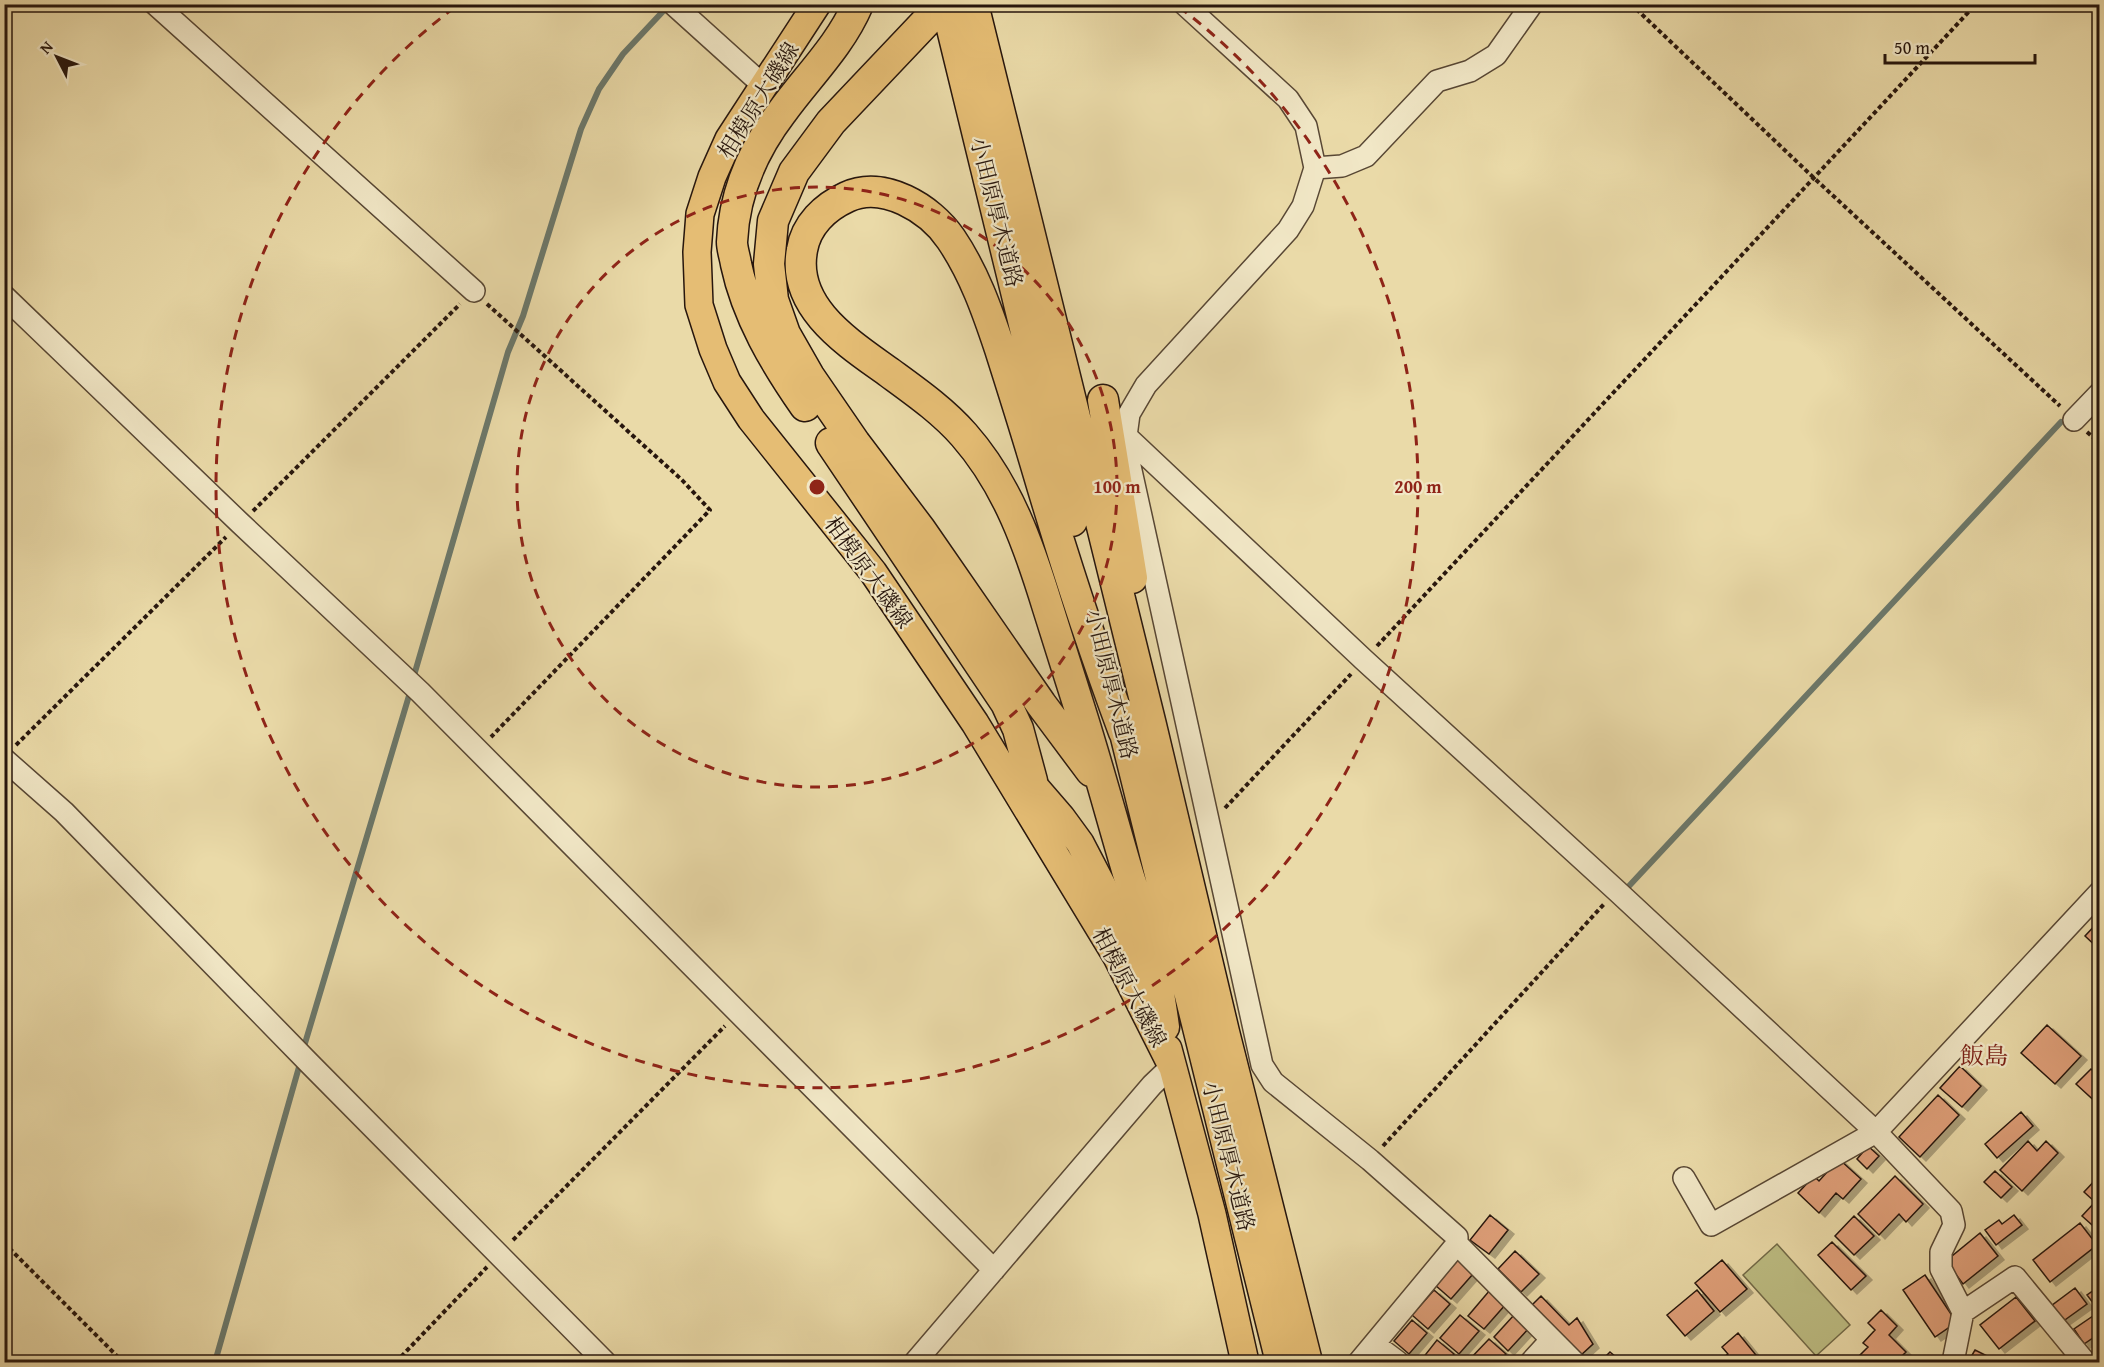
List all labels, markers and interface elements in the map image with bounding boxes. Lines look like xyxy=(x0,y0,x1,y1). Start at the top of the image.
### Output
north arrow xyxy=(27,27,87,87)
scale bar xyxy=(1885,27,2035,65)
text: 50 m xyxy=(1894,34,1930,61)
text: N xyxy=(33,35,59,59)
street label: 相模原大磯線 xyxy=(709,36,807,164)
street label: 小田原厚木道路 xyxy=(963,133,1031,291)
text: 100 m xyxy=(1093,473,1141,500)
text: 200 m xyxy=(1394,473,1442,500)
centre of rings xyxy=(807,477,827,497)
street label: 相模原大磯線 xyxy=(817,509,921,635)
street label: 小田原厚木道路 xyxy=(1078,605,1146,763)
street label: 相模原大磯線 xyxy=(1085,921,1175,1053)
district label: 飯島 xyxy=(1960,1038,2008,1073)
street label: 小田原厚木道路 xyxy=(1195,1077,1263,1235)

